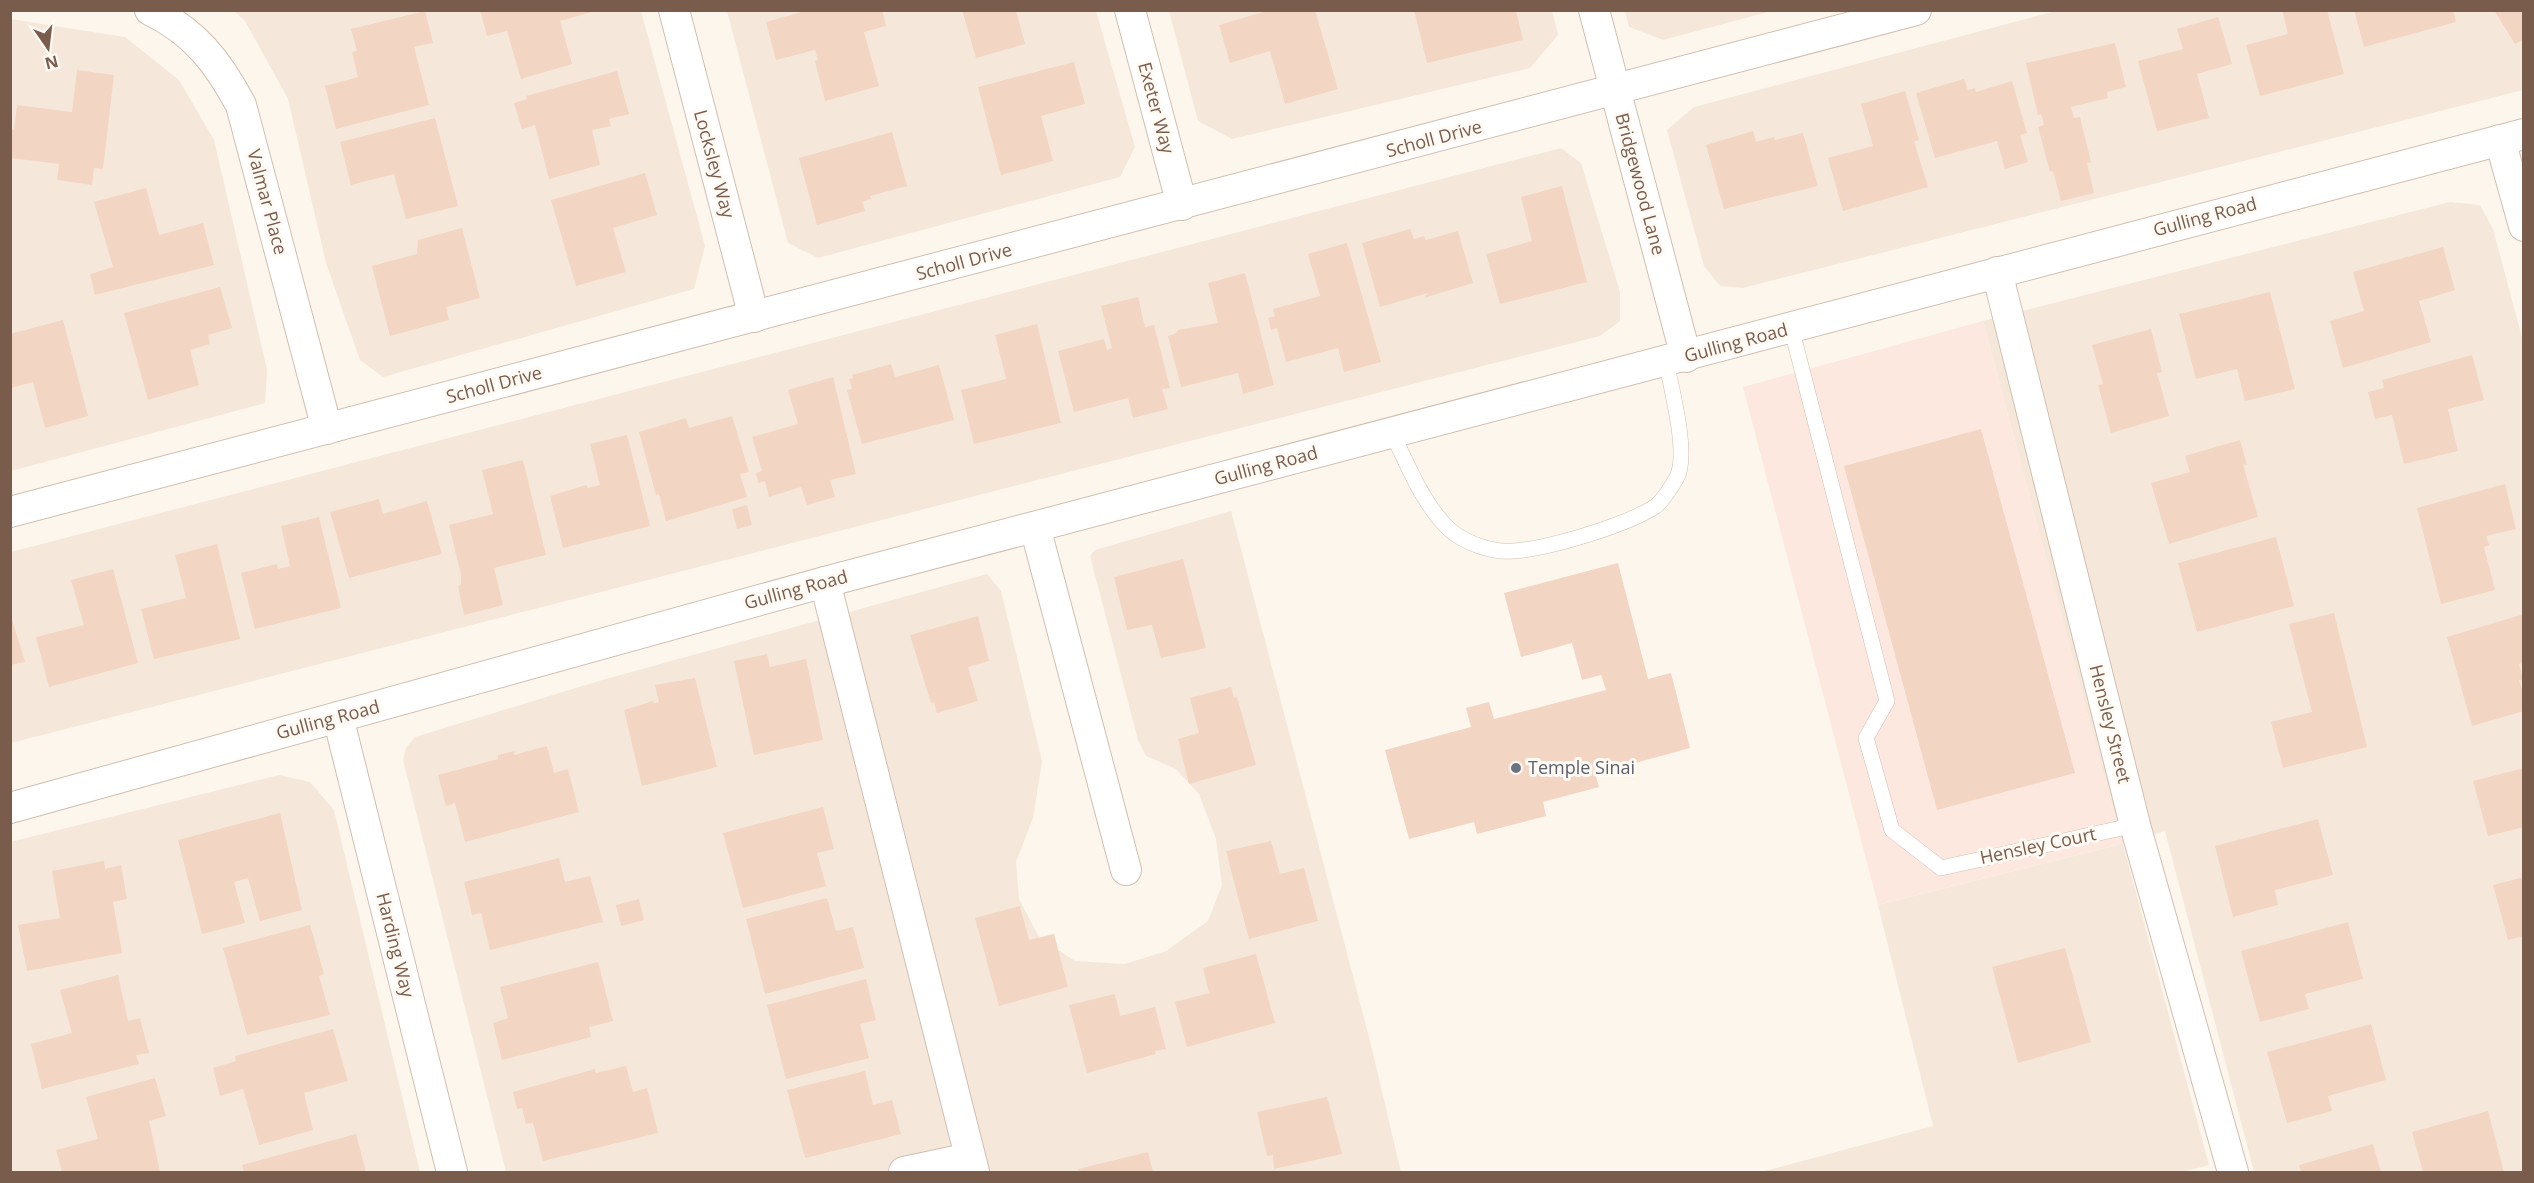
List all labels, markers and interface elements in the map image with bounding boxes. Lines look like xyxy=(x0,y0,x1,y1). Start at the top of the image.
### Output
north arrow xyxy=(18,18,78,78)
text: N xyxy=(43,50,61,75)
street label: Exeter Way xyxy=(1133,59,1181,157)
street label: Locksley Way xyxy=(689,107,741,221)
street label: Bridgewood Lane xyxy=(1610,110,1671,257)
street label: Scholl Drive xyxy=(1383,114,1484,162)
street label: Valmar Place xyxy=(242,146,294,257)
street label: Gulling Road xyxy=(2150,191,2259,241)
street label: Scholl Drive xyxy=(913,237,1014,285)
street label: Gulling Road xyxy=(1681,317,1790,367)
street label: Scholl Drive xyxy=(443,360,544,408)
street label: Gulling Road xyxy=(1211,440,1320,490)
street label: Gulling Road xyxy=(741,564,850,614)
street label: Hensley Street xyxy=(2085,662,2137,786)
street label: Gulling Road xyxy=(273,694,382,744)
place label: Temple Sinai xyxy=(1528,755,1635,779)
marker: Temple Sinai xyxy=(1509,761,1523,775)
street label: Hensley Court xyxy=(1977,821,2098,869)
street label: Harding Way xyxy=(371,890,421,1001)

